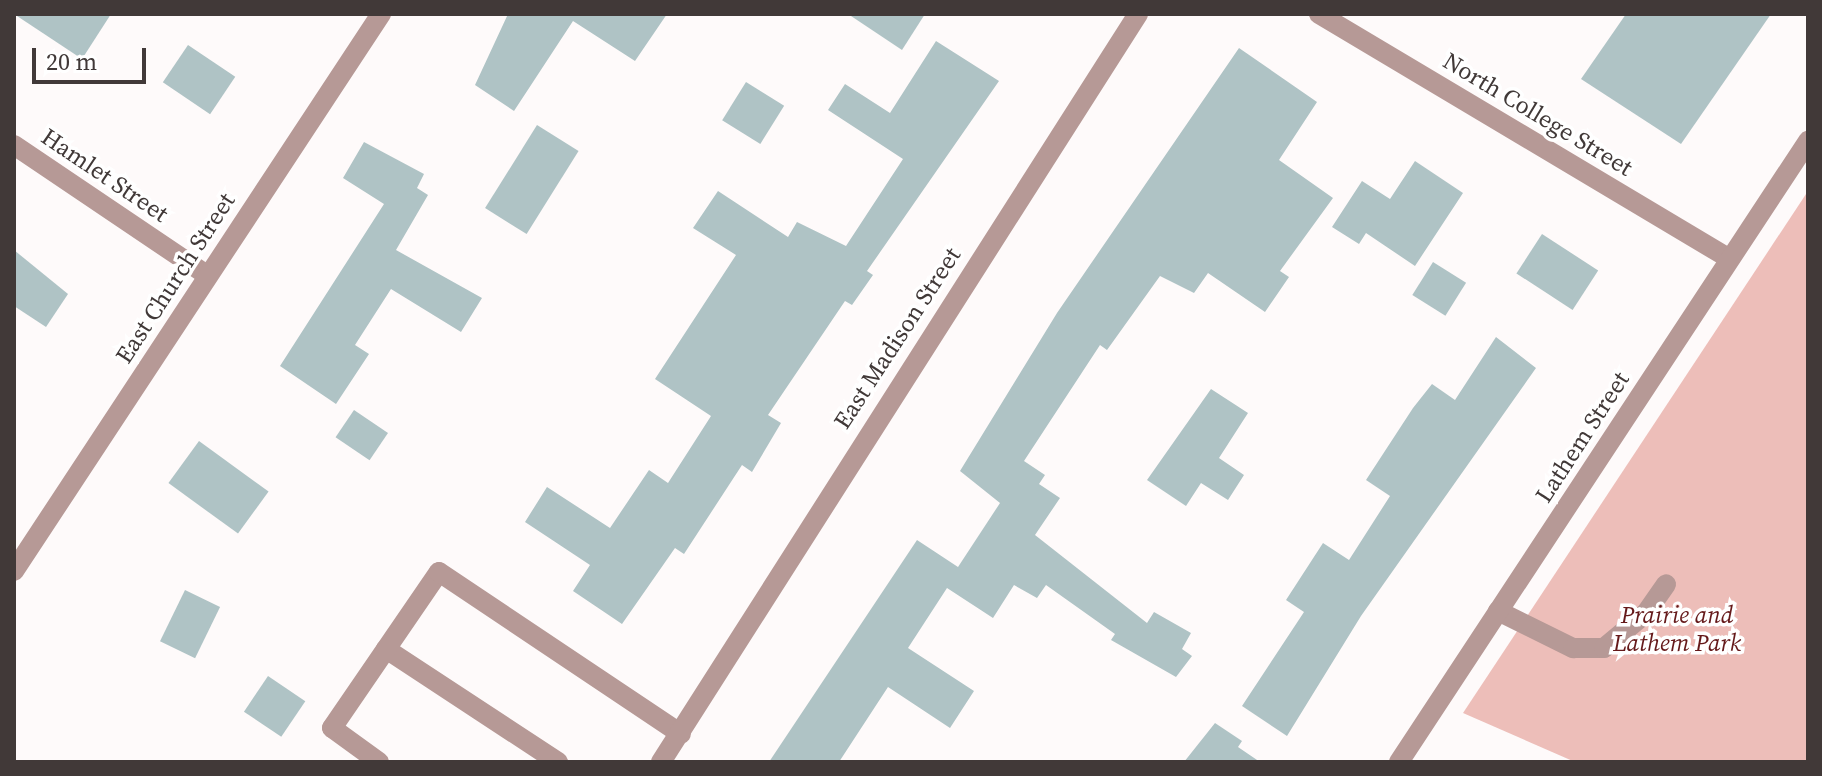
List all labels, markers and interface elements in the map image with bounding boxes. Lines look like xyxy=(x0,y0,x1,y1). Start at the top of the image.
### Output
scale bar xyxy=(36,32,150,82)
text: 20 m xyxy=(46,45,97,78)
street label: North College Street xyxy=(1438,46,1638,182)
street label: Hamlet Street xyxy=(36,122,174,228)
street label: East Church Street xyxy=(109,187,241,369)
street label: East Madison Street xyxy=(828,242,966,434)
street label: Lathem Street xyxy=(1529,366,1635,508)
park label: Prairie and Lathem Park xyxy=(1613,601,1741,657)

